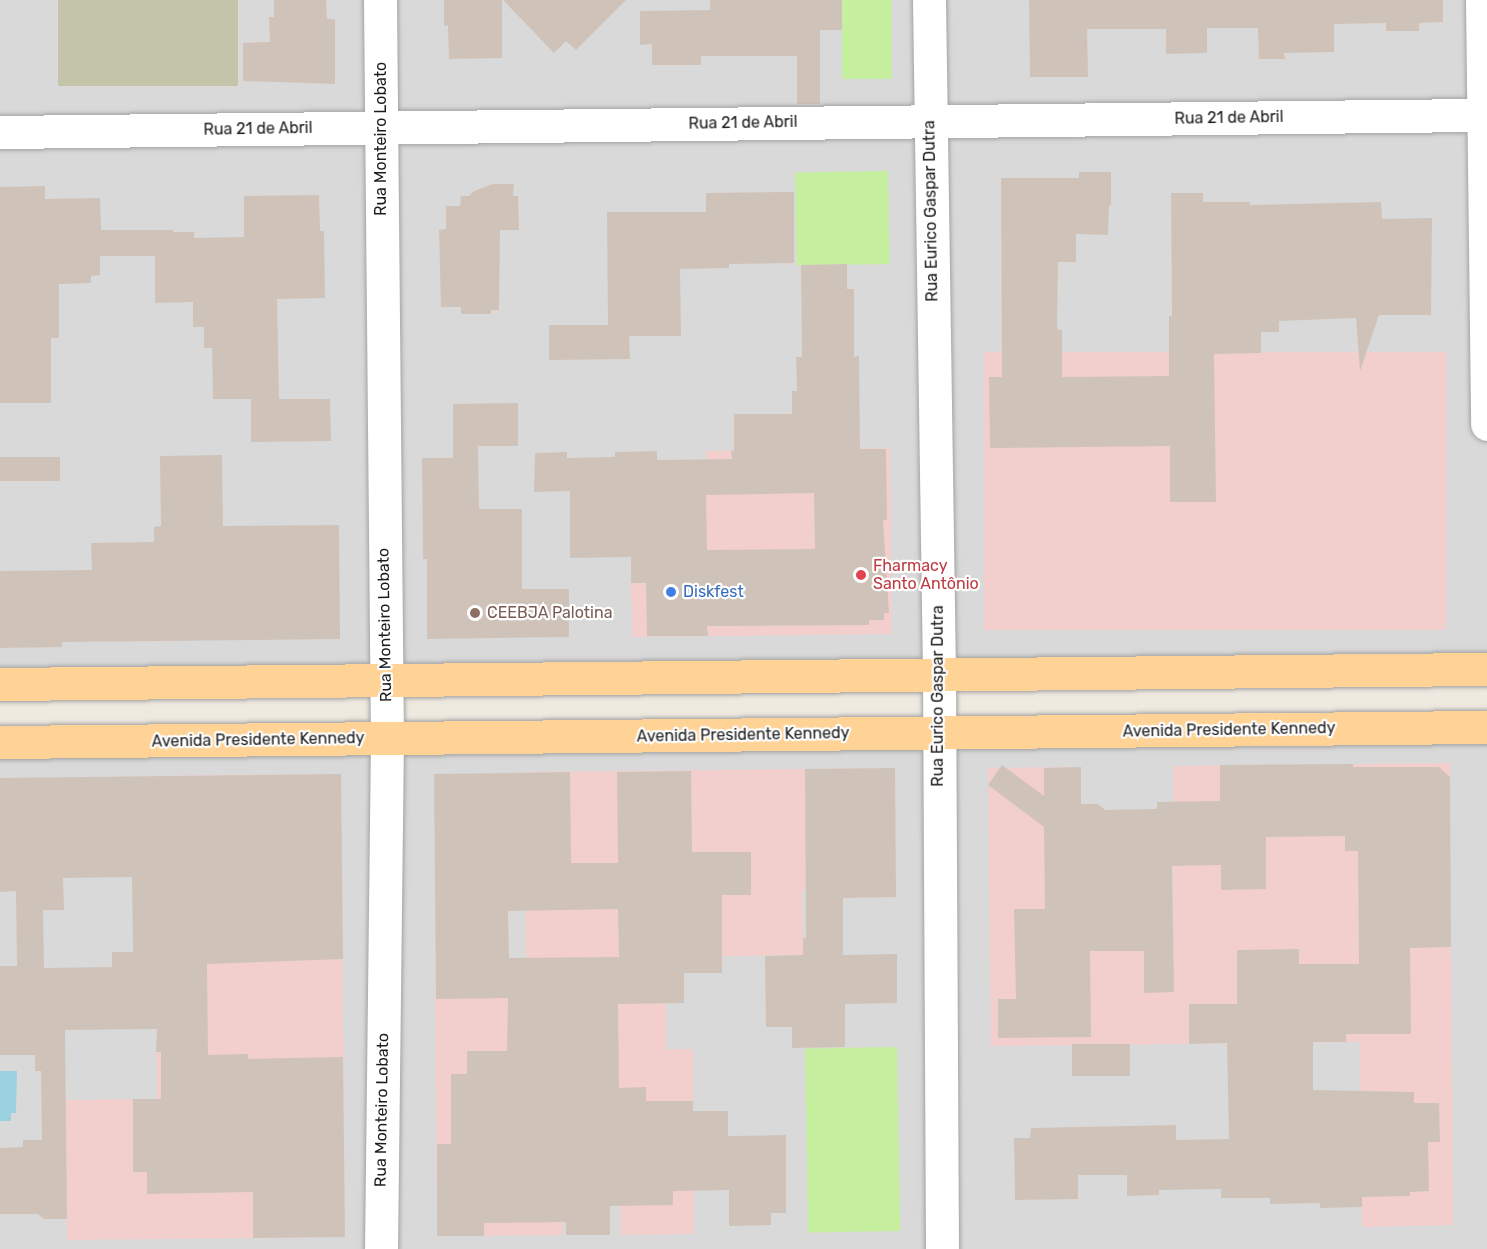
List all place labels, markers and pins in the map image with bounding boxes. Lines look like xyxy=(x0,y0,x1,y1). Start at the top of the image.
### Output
place label: Fharmacy Santo Antônio xyxy=(873,556,979,594)
marker: Fharmacy Santo Antônio xyxy=(854,568,868,582)
place label: Diskfest xyxy=(683,582,744,602)
marker: Diskfest xyxy=(664,585,678,599)
place label: CEEBJA Palotina xyxy=(487,603,613,623)
marker: CEEBJA Palotina xyxy=(468,606,482,620)

